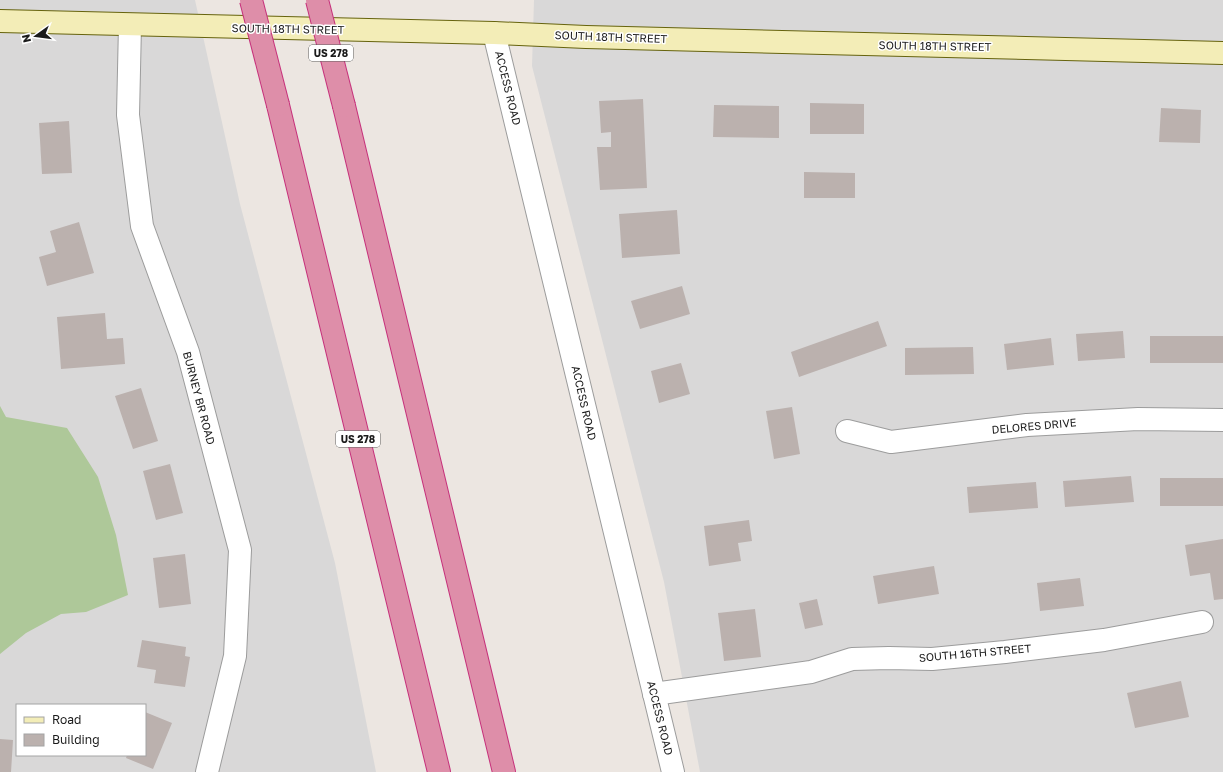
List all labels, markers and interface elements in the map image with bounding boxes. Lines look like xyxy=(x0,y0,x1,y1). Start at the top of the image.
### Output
north arrow xyxy=(16,16,56,56)
street label: SOUTH 18TH STREET xyxy=(232,21,345,36)
street label: SOUTH 18TH STREET xyxy=(554,28,668,45)
text: N xyxy=(18,33,33,44)
street label: SOUTH 18TH STREET xyxy=(879,38,992,53)
road number: US 278 xyxy=(309,45,353,61)
street label: ACCESS ROAD xyxy=(493,49,524,127)
street label: BURNEY BR ROAD xyxy=(181,350,218,446)
street label: ACCESS ROAD xyxy=(570,364,599,442)
street label: DELORES DRIVE xyxy=(991,415,1077,436)
road number: US 278 xyxy=(336,431,380,447)
street label: SOUTH 16TH STREET xyxy=(918,641,1032,664)
street label: ACCESS ROAD xyxy=(645,679,676,757)
legend xyxy=(16,704,146,756)
text: Road xyxy=(52,712,81,727)
text: Building xyxy=(52,732,100,747)

